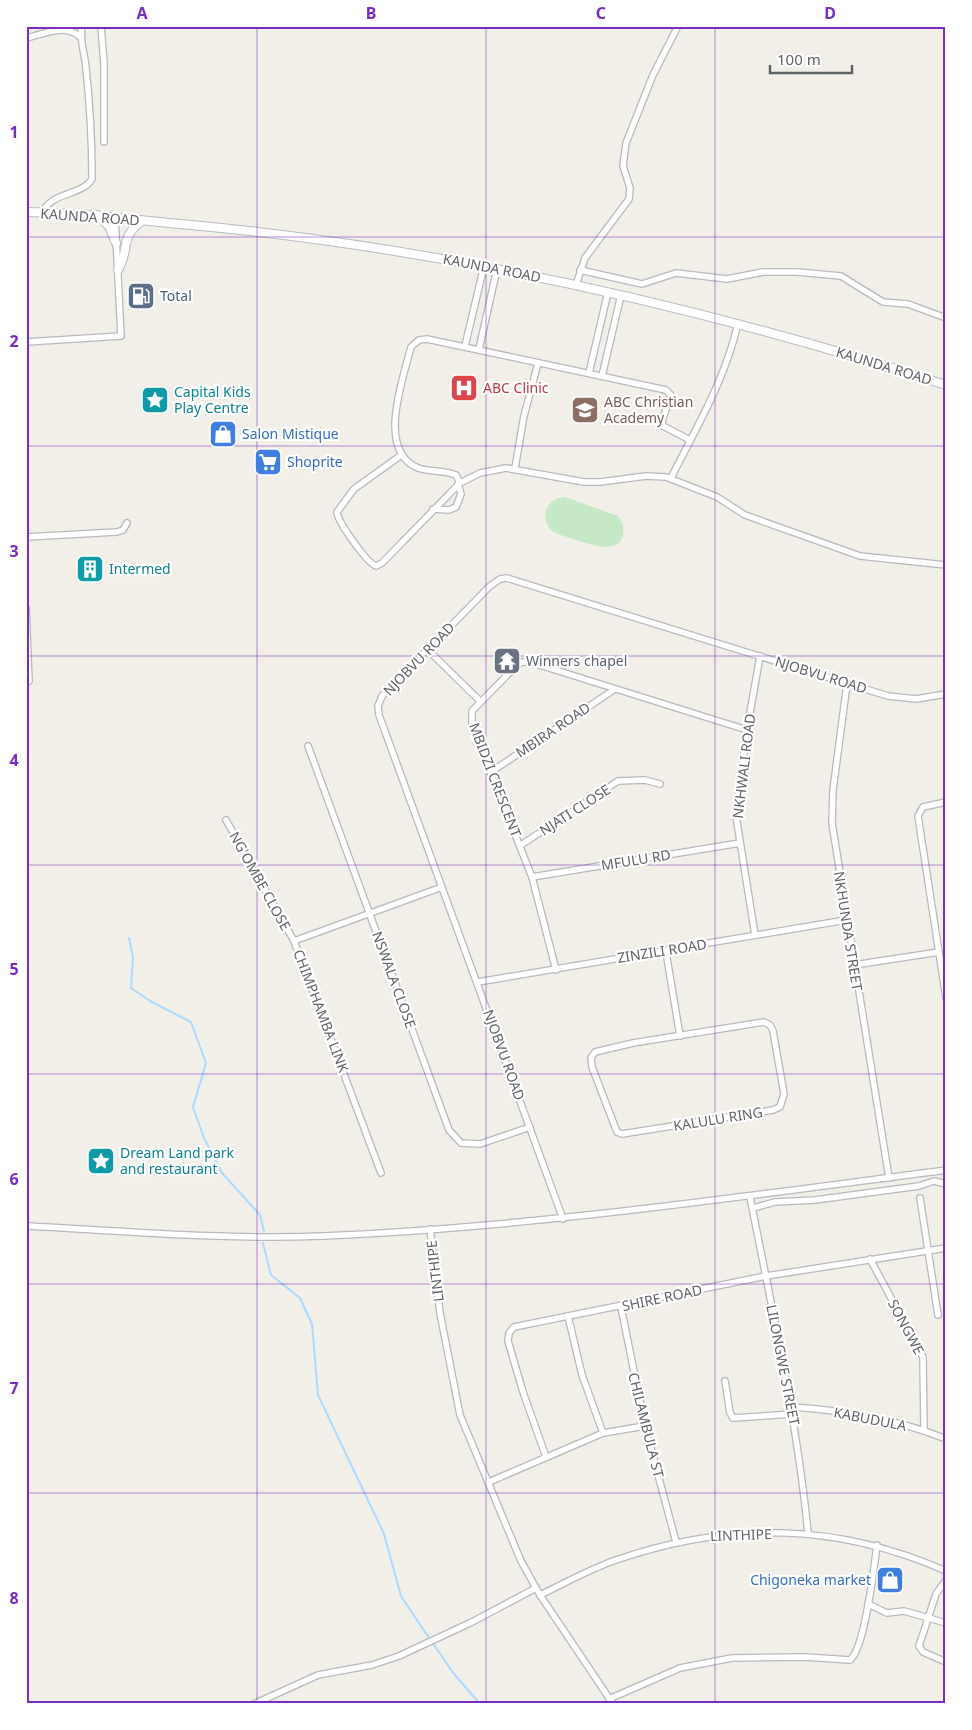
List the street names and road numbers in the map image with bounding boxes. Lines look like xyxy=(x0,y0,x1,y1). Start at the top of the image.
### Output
street label: KAUNDA ROAD xyxy=(40,204,140,229)
street label: KAUNDA ROAD xyxy=(441,249,543,286)
street label: KAUNDA ROAD xyxy=(834,342,935,389)
street label: NJOBVU ROAD xyxy=(379,618,459,700)
street label: NJOBVU ROAD xyxy=(773,652,869,698)
street label: MBIRA ROAD xyxy=(512,698,594,762)
street label: NKHWALI ROAD xyxy=(728,713,759,819)
street label: MBIDZI CRESCENT xyxy=(465,720,526,840)
street label: NJATI CLOSE xyxy=(536,780,614,840)
street label: NG'OMBE CLOSE xyxy=(225,828,296,934)
street label: MFULU RD xyxy=(600,845,672,874)
street label: NKHUNDA STREET xyxy=(830,870,867,992)
street label: NSWALA CLOSE xyxy=(368,929,421,1031)
street label: ZINZILI ROAD xyxy=(616,934,708,967)
street label: CHIMPHAMBA LINK xyxy=(289,947,354,1075)
street label: NJOBVU ROAD xyxy=(479,1007,530,1103)
street label: KALULU RING xyxy=(672,1102,764,1135)
street label: LINTHIPE xyxy=(421,1239,448,1303)
street label: SHIRE ROAD xyxy=(620,1280,704,1315)
street label: SONGWE xyxy=(884,1296,929,1358)
street label: LILONGWE STREET xyxy=(762,1303,805,1427)
street label: CHILAMBULA ST xyxy=(624,1370,669,1480)
street label: KABUDULA xyxy=(832,1402,908,1435)
street label: LINTHIPE xyxy=(710,1524,772,1545)

